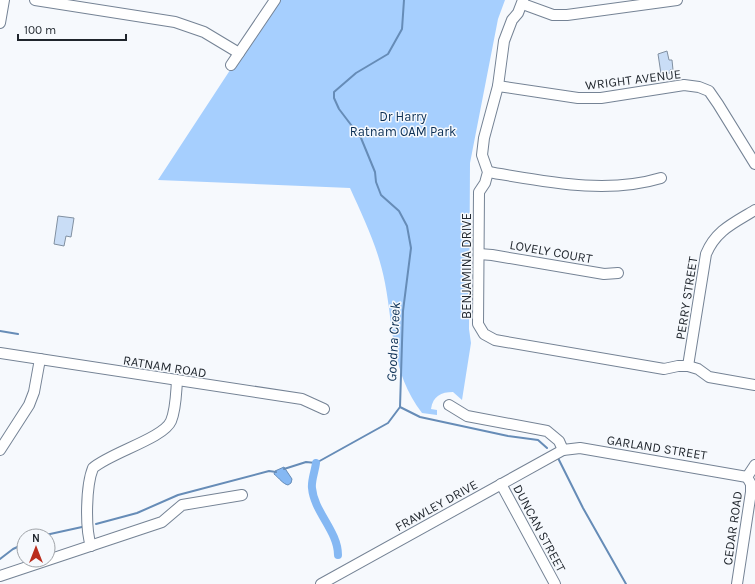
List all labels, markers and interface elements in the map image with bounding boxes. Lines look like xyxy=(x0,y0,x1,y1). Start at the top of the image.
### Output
scale bar xyxy=(18,16,126,42)
text: 100 m xyxy=(24,23,56,37)
street label: WRIGHT AVENUE xyxy=(584,66,682,93)
park label: Dr Harry Ratnam OAM Park xyxy=(350,109,456,139)
street label: BENJAMINA DRIVE xyxy=(459,213,474,319)
street label: LOVELY COURT xyxy=(508,237,594,266)
street label: PERRY STREET xyxy=(673,255,701,341)
water label: Goodna Creek xyxy=(383,301,404,382)
street label: RATNAM ROAD xyxy=(122,352,208,380)
street label: GARLAND STREET xyxy=(606,432,709,463)
street label: FRAWLEY DRIVE xyxy=(392,477,480,534)
street label: DUNCAN STREET xyxy=(510,482,569,575)
street label: CEDAR ROAD xyxy=(720,490,745,566)
north arrow xyxy=(16,528,56,568)
text: N xyxy=(32,532,40,545)

